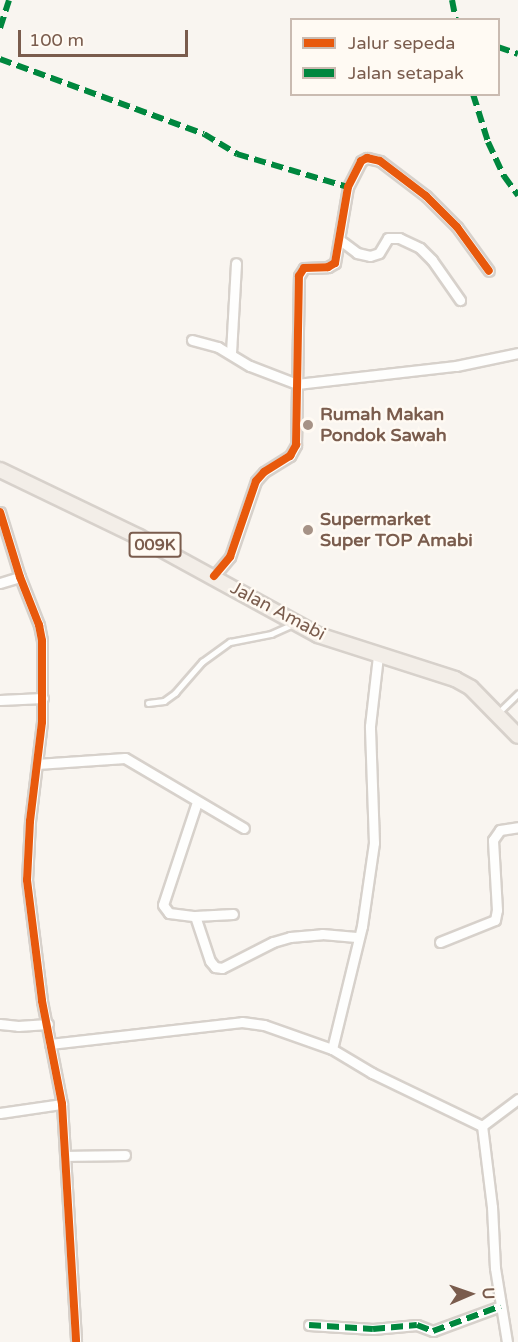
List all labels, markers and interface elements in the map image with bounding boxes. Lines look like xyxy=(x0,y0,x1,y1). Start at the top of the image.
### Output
scale bar xyxy=(21,18,190,56)
legend xyxy=(290,18,500,96)
text: 100 m xyxy=(29,29,84,51)
text: Jalur sepeda xyxy=(348,32,455,54)
text: Jalan setapak xyxy=(348,62,464,84)
place label: Rumah Makan Pondok Sawah xyxy=(320,404,447,446)
marker: Rumah Makan Pondok Sawah xyxy=(301,418,315,432)
place label: Supermarket Super TOP Amabi xyxy=(320,509,473,552)
marker: Supermarket Super TOP Amabi xyxy=(301,523,315,537)
road number: 009K xyxy=(128,532,182,558)
street label: Jalan Amabi xyxy=(227,577,329,645)
north arrow xyxy=(440,1264,500,1324)
text: U xyxy=(478,1287,498,1300)

